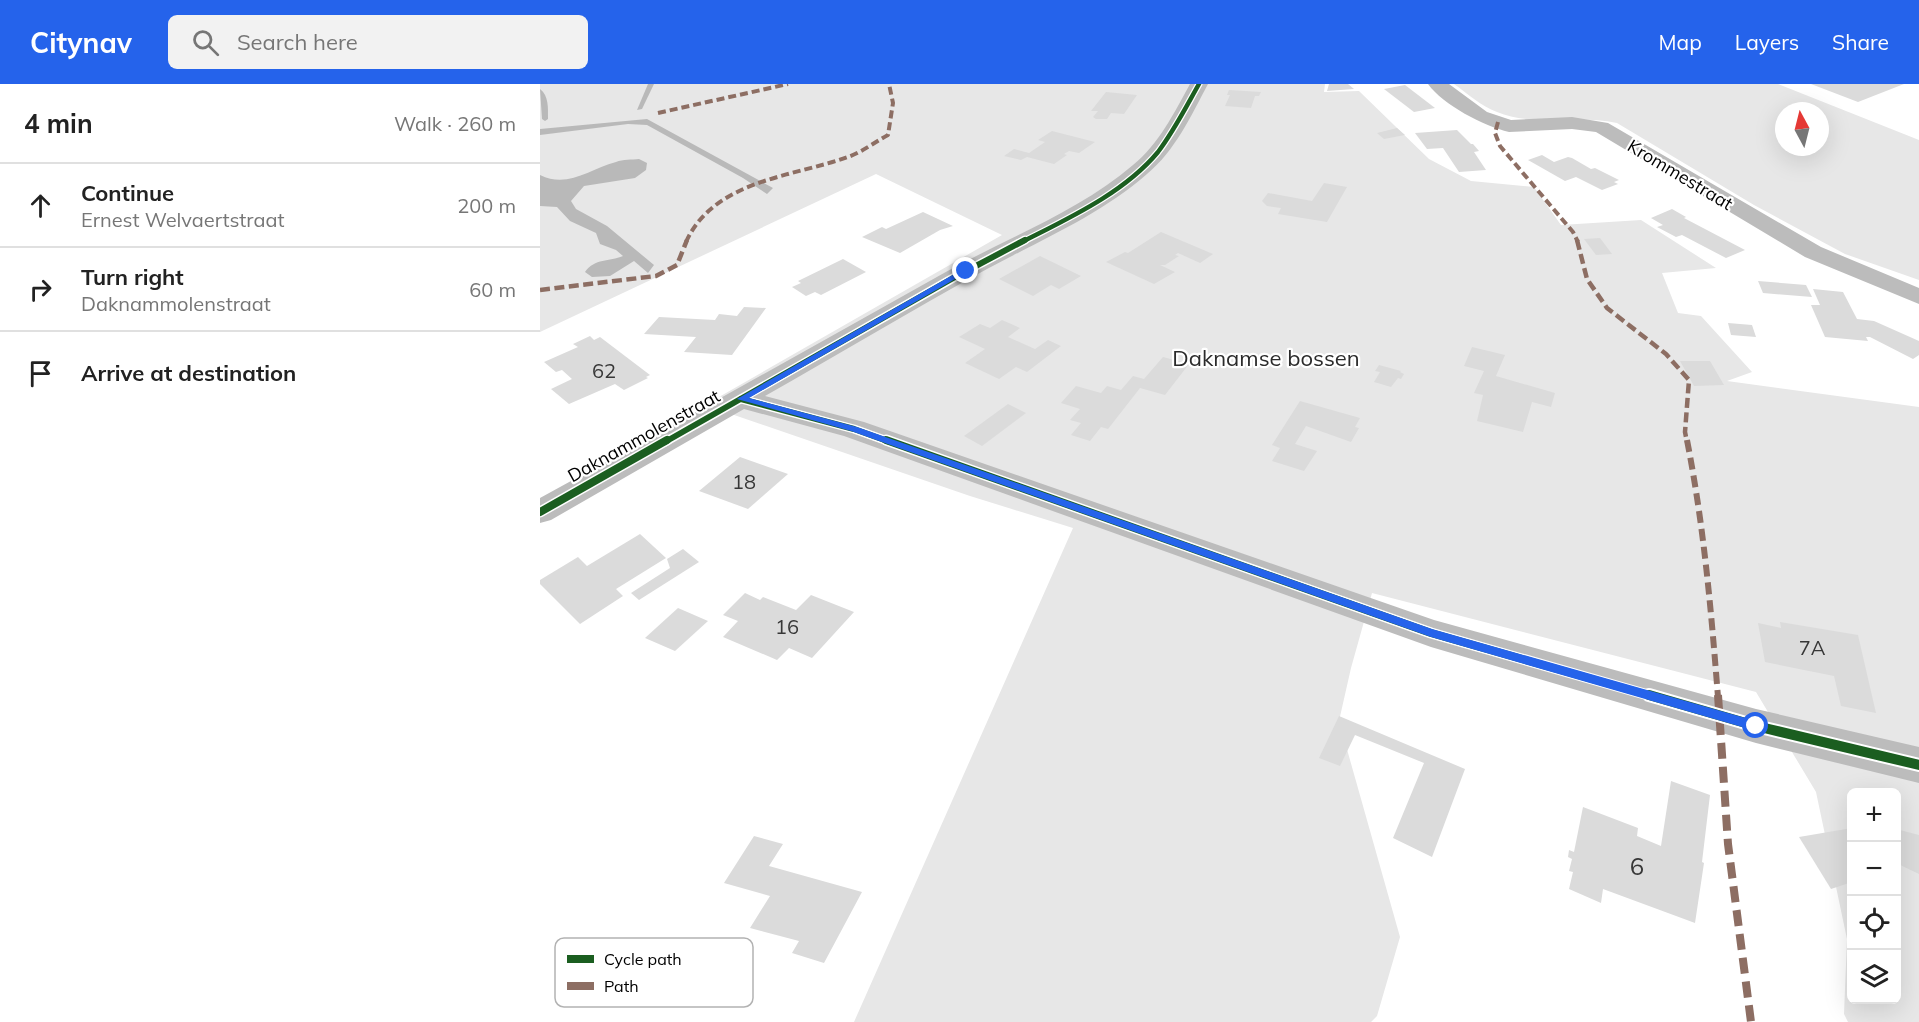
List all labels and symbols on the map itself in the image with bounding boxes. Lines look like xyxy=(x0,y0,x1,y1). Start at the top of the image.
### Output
north arrow xyxy=(1775,102,1829,156)
street label: Krommestraat xyxy=(1623,134,1737,215)
route end xyxy=(952,257,978,283)
park label: Daknamse bossen xyxy=(1172,344,1360,372)
house number: 62 xyxy=(592,358,616,383)
street label: Daknammolenstraat xyxy=(563,384,724,487)
house number: 18 xyxy=(732,469,756,494)
house number: 16 xyxy=(775,614,799,639)
house number: 7A xyxy=(1799,635,1826,660)
route start xyxy=(1742,712,1768,738)
house number: 6 xyxy=(1630,851,1644,881)
legend xyxy=(555,938,753,1007)
text: Cycle path xyxy=(604,949,682,969)
text: Path xyxy=(604,976,639,996)

